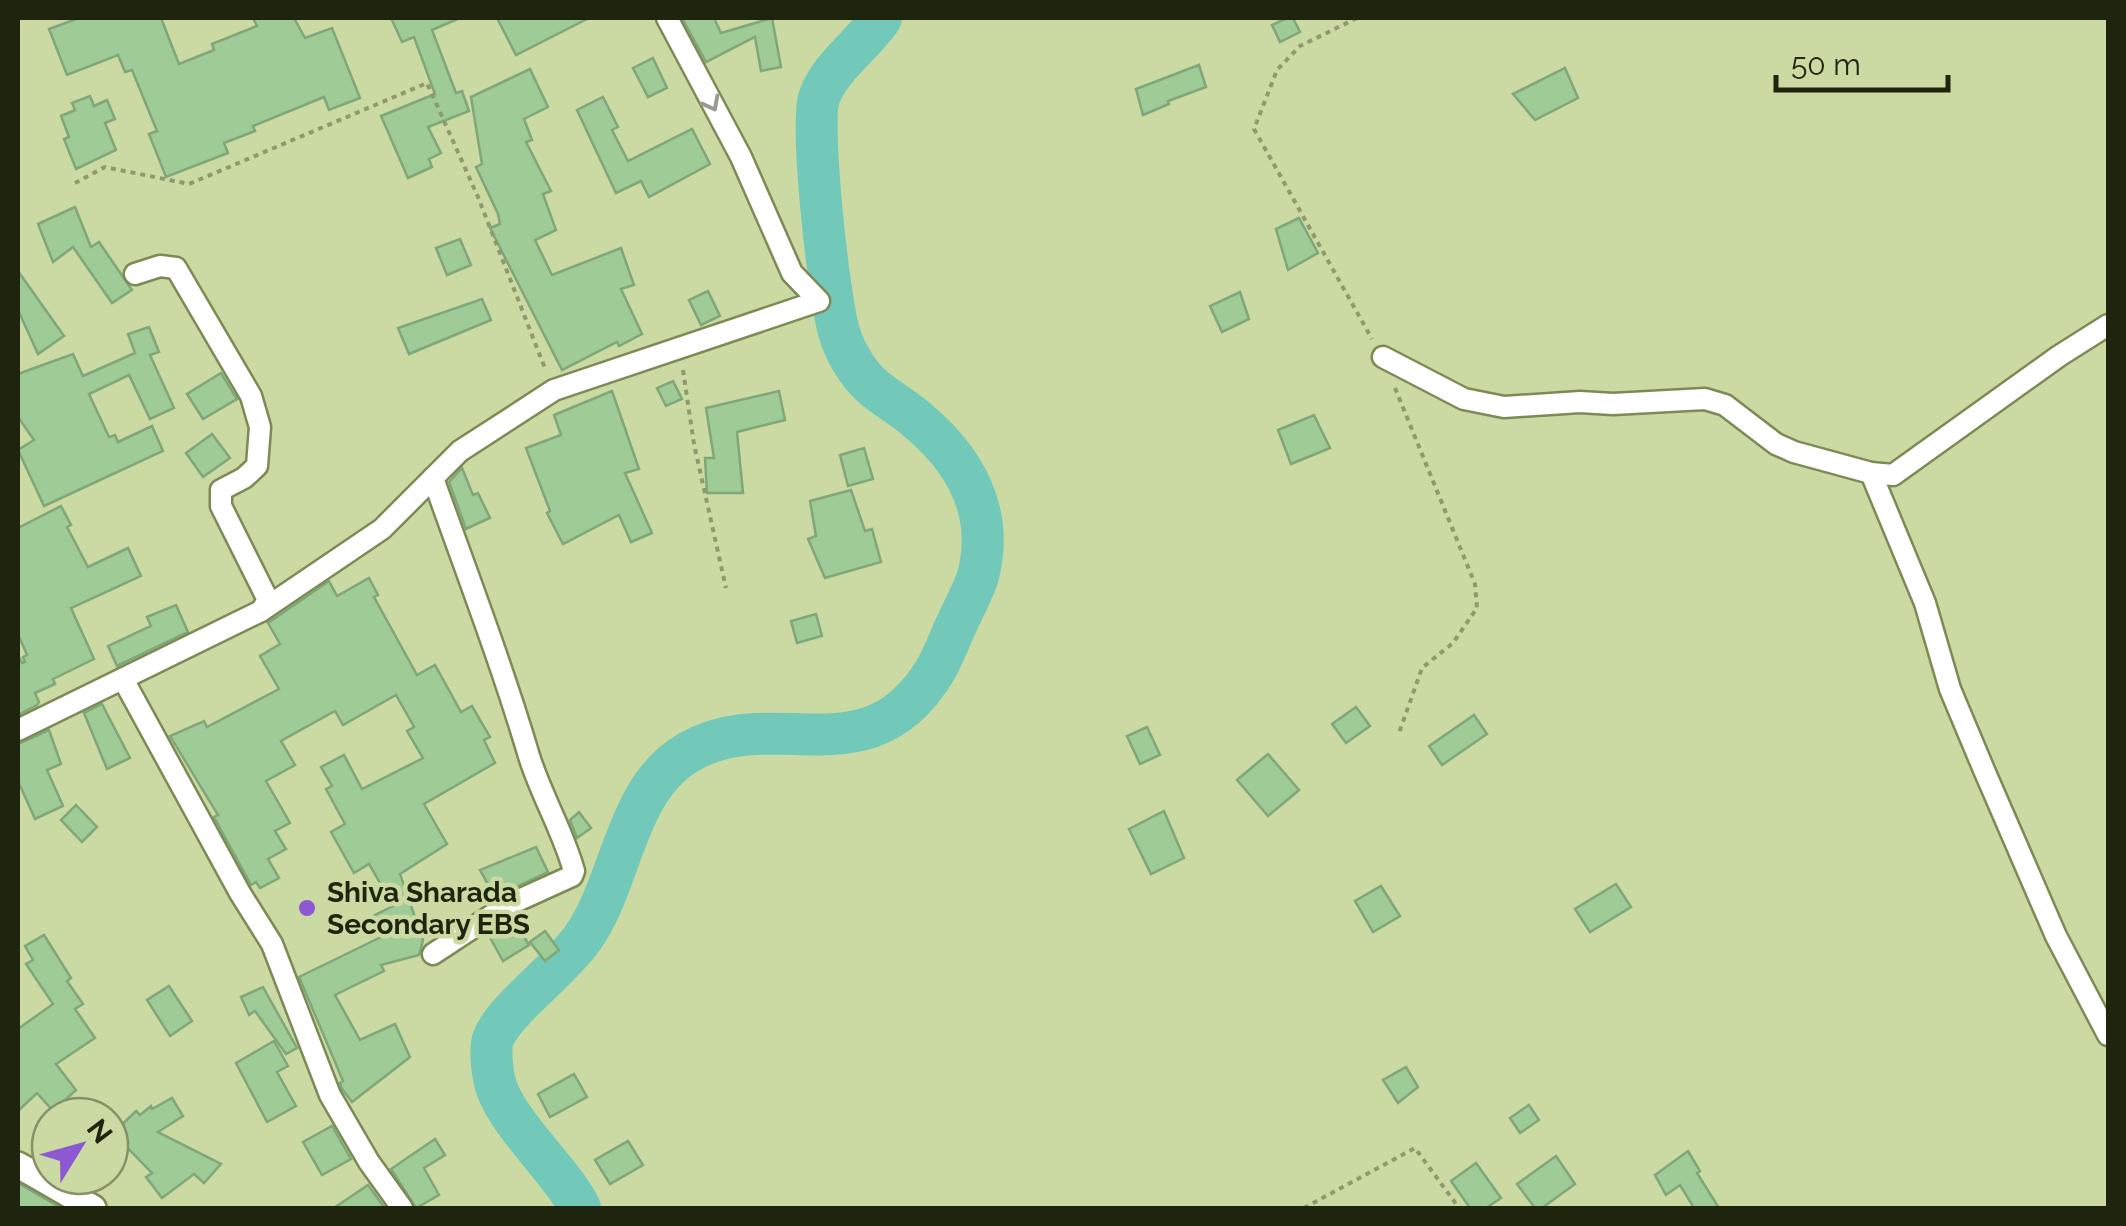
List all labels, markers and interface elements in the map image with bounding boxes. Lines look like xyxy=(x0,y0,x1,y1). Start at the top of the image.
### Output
scale bar xyxy=(1776,30,1948,92)
text: 50 m xyxy=(1791,47,1861,82)
one-way arrow xyxy=(700,93,720,111)
place label: Shiva Sharada Secondary EBS xyxy=(327,876,530,941)
marker: Shiva Sharada Secondary EBS xyxy=(296,897,318,919)
north arrow xyxy=(30,1096,130,1196)
text: N xyxy=(80,1113,119,1150)

